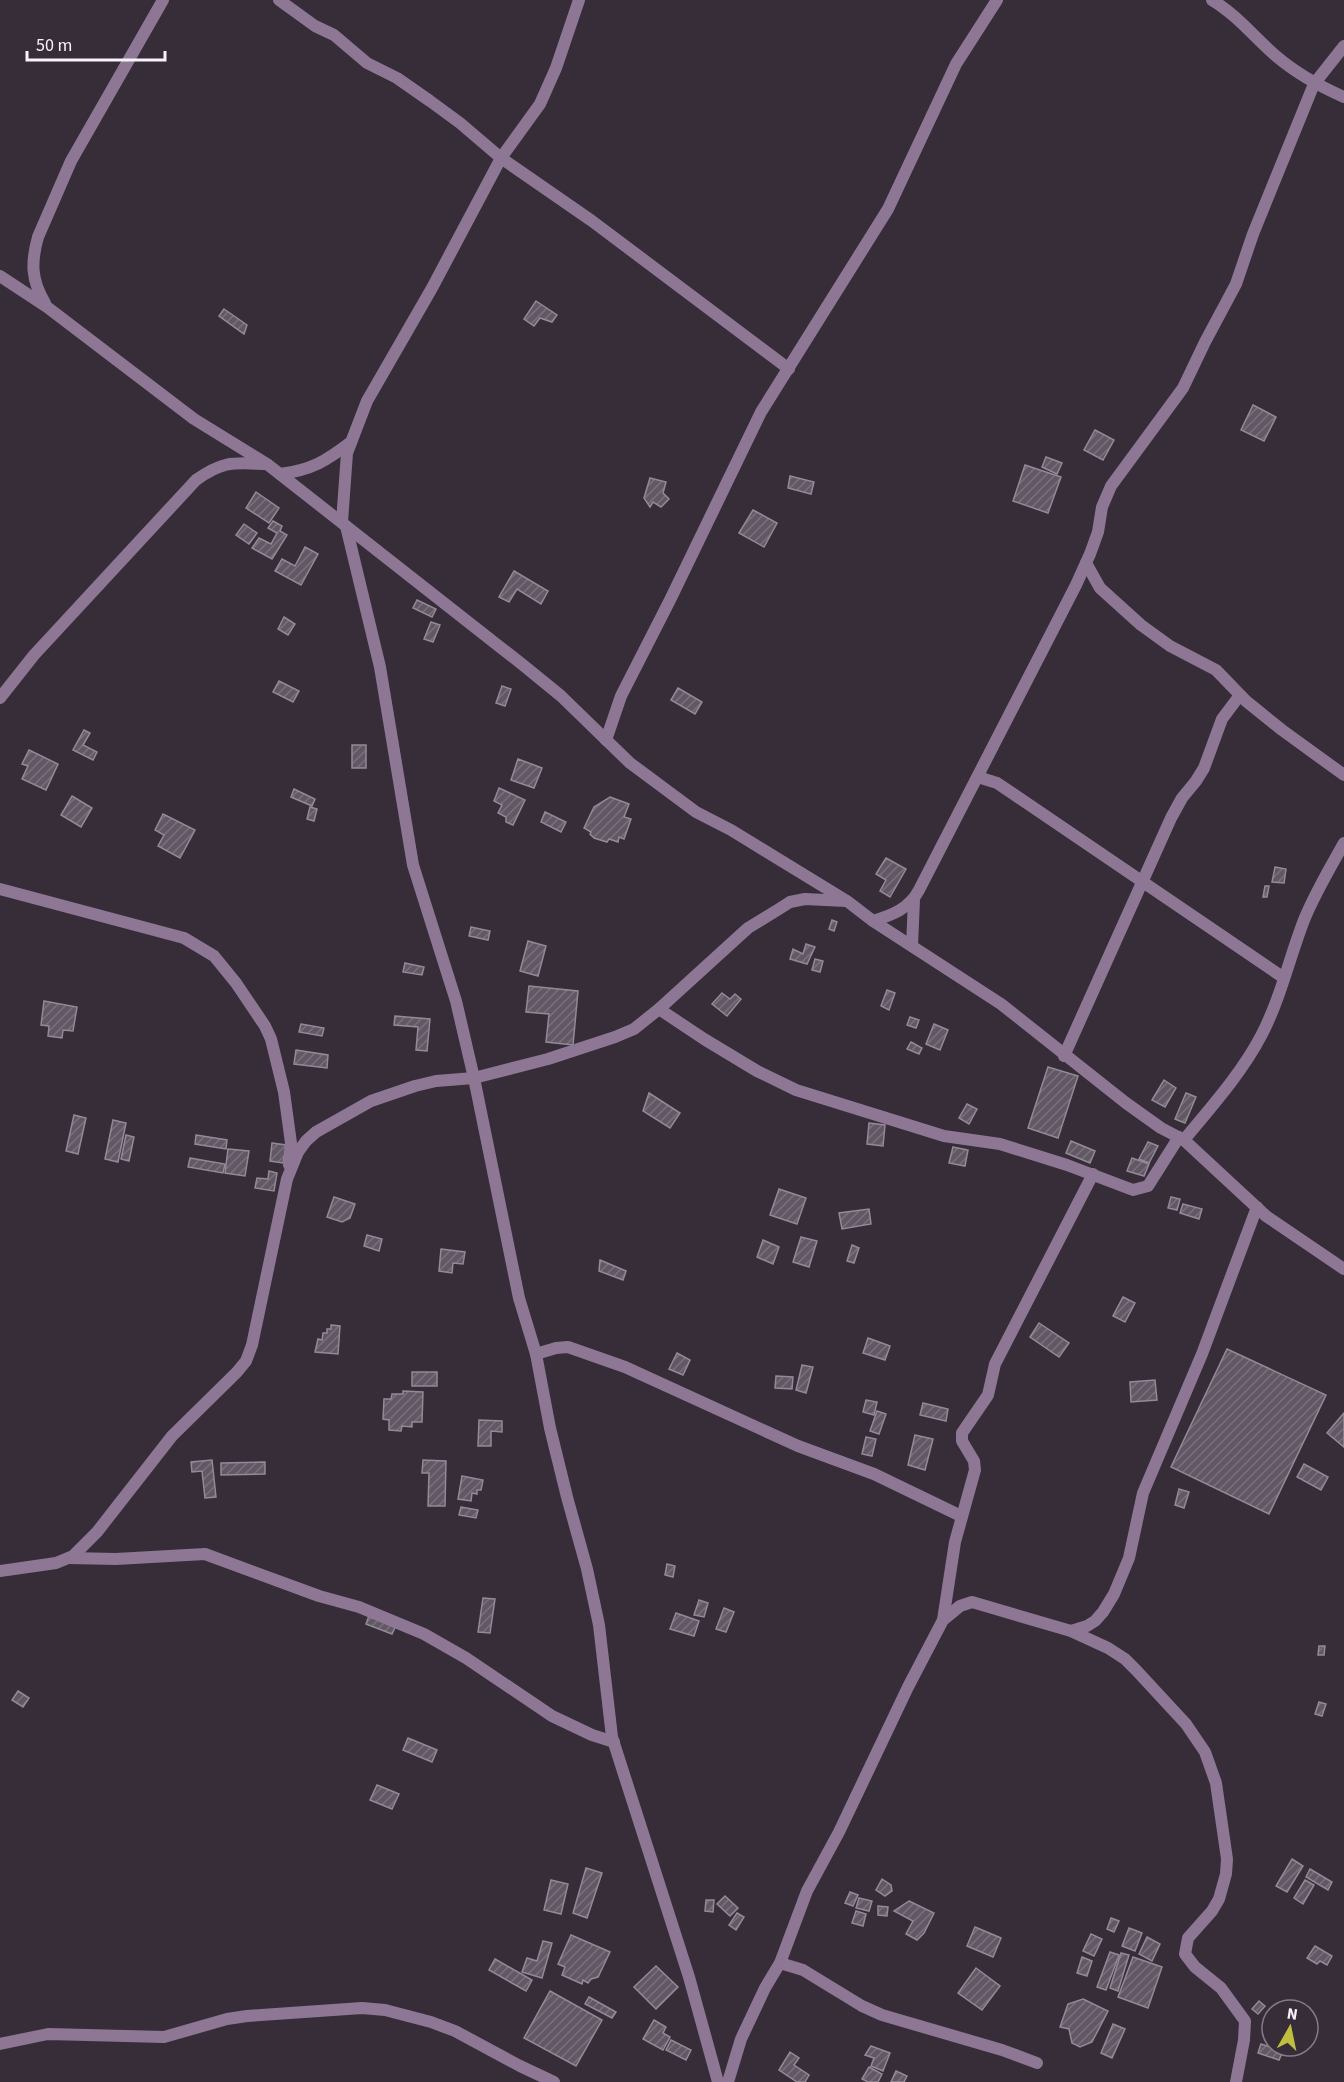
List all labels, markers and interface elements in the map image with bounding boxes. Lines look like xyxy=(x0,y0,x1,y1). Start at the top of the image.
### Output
scale bar xyxy=(27,24,165,62)
text: 50 m xyxy=(36,33,72,58)
north arrow xyxy=(1260,1998,1320,2058)
text: N xyxy=(1285,2002,1299,2026)

